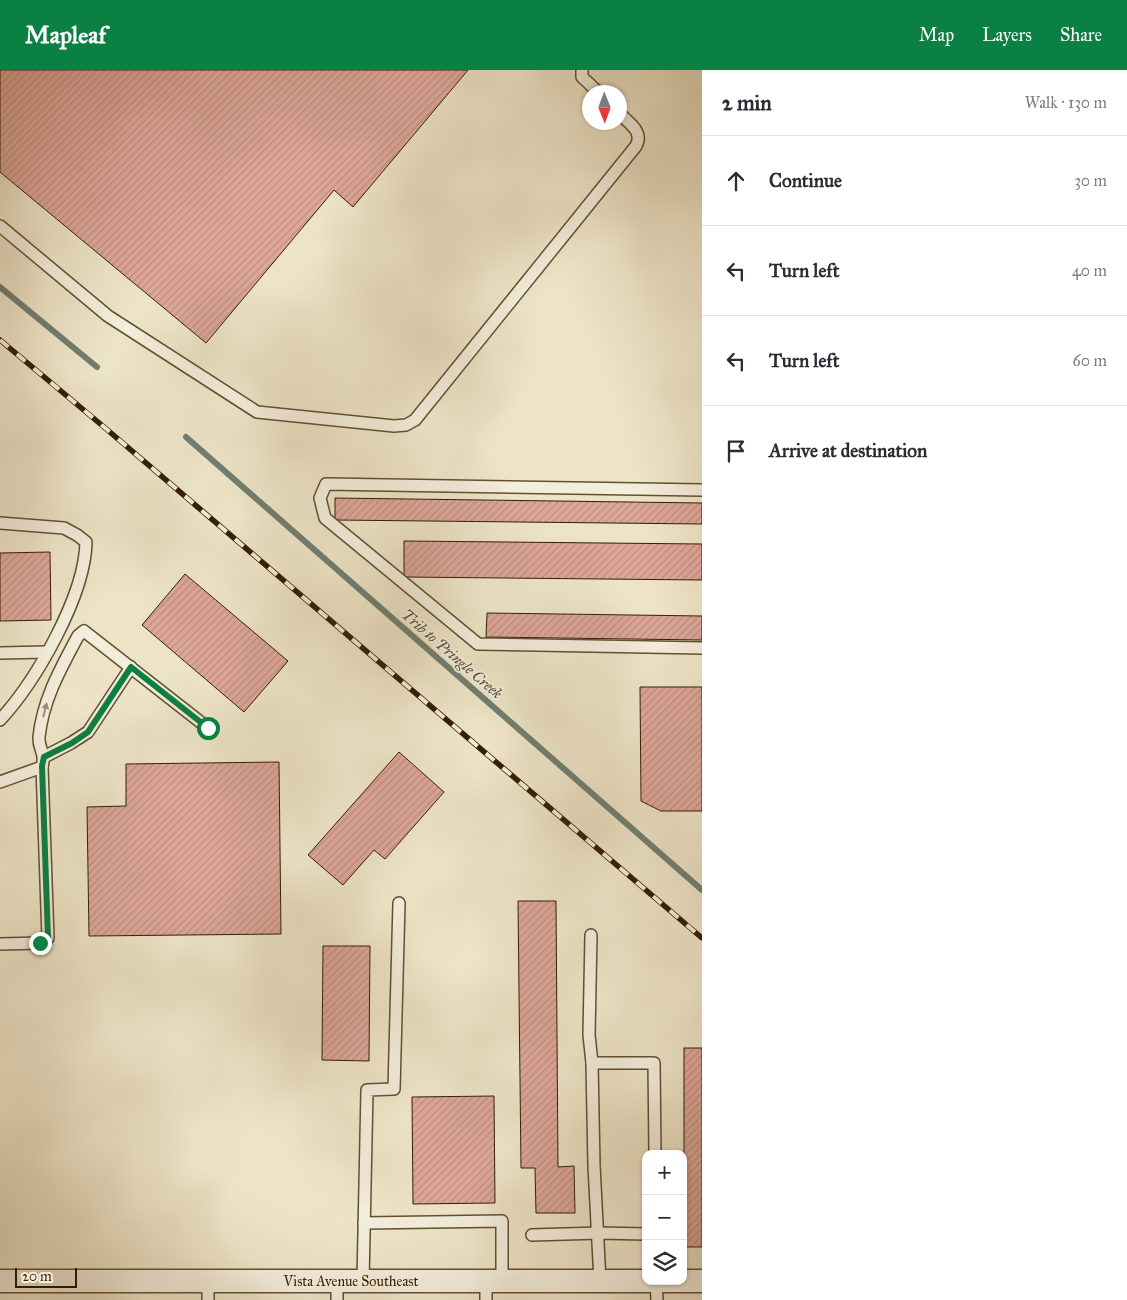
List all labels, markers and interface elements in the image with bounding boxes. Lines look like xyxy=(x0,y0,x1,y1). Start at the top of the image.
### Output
text: Mapleaf xyxy=(25,20,106,50)
text: Map xyxy=(919,24,954,46)
text: Layers xyxy=(982,24,1032,46)
text: Share xyxy=(1060,24,1102,46)
north arrow xyxy=(582,85,627,130)
text: 2 min xyxy=(722,90,772,116)
text: Walk · 130 m xyxy=(1025,93,1107,112)
icon: ahead xyxy=(722,167,750,195)
text: Continue xyxy=(769,169,842,192)
text: 30 m xyxy=(1074,171,1107,190)
icon: left xyxy=(722,257,750,285)
text: Turn left xyxy=(769,259,839,282)
text: 40 m xyxy=(1072,261,1107,280)
icon: left xyxy=(722,347,750,375)
text: Turn left xyxy=(769,349,839,372)
text: 60 m xyxy=(1073,351,1107,370)
icon: arrive xyxy=(722,437,750,465)
text: Arrive at destination xyxy=(769,439,927,462)
water label: Trib to Pringle Creek xyxy=(398,606,506,703)
one-way arrow xyxy=(41,702,49,717)
route start xyxy=(197,717,220,740)
route end xyxy=(29,932,52,955)
map controls xyxy=(642,1150,687,1285)
button: + xyxy=(642,1150,687,1195)
button: − xyxy=(642,1195,687,1240)
button: layers xyxy=(642,1240,687,1285)
scale bar xyxy=(15,1265,78,1288)
text: 20 m xyxy=(22,1268,52,1285)
street label: Vista Avenue Southeast xyxy=(283,1273,418,1290)

